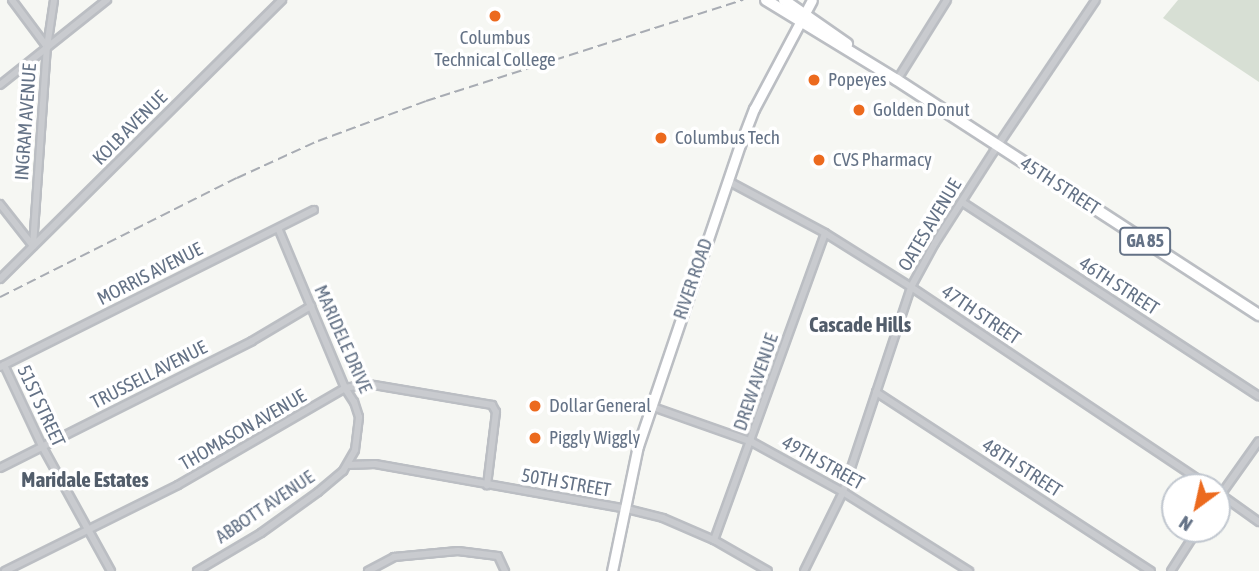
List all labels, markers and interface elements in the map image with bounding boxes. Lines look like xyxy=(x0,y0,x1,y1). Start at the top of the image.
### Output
marker: Columbus Technical College xyxy=(487,8,503,24)
place label: Columbus Technical College xyxy=(434,27,556,71)
street label: INGRAM AVENUE xyxy=(11,63,41,181)
place label: Popeyes xyxy=(828,69,886,91)
marker: Popeyes xyxy=(806,72,822,88)
street label: KOLB AVENUE xyxy=(88,86,172,170)
place label: Golden Donut xyxy=(873,99,970,121)
marker: Golden Donut xyxy=(851,102,867,118)
place label: Columbus Tech xyxy=(675,127,780,149)
marker: Columbus Tech xyxy=(653,130,669,146)
place label: CVS Pharmacy xyxy=(833,149,932,171)
marker: CVS Pharmacy xyxy=(811,152,827,168)
street label: 45TH STREET xyxy=(1016,152,1104,220)
street label: OATES AVENUE xyxy=(894,175,966,275)
road number: GA 85 xyxy=(1119,227,1171,256)
street label: RIVER ROAD xyxy=(669,235,717,323)
street label: MORRIS AVENUE xyxy=(94,238,206,310)
street label: 46TH STREET xyxy=(1075,252,1163,320)
street label: 47TH STREET xyxy=(937,280,1025,350)
street label: MARIDELE DRIVE xyxy=(309,282,377,396)
district label: Cascade Hills xyxy=(809,311,911,337)
street label: DREW AVENUE xyxy=(729,330,783,434)
street label: TRUSSELL AVENUE xyxy=(87,336,211,414)
street label: 51ST STREET xyxy=(12,362,70,450)
street label: THOMASON AVENUE xyxy=(176,385,310,475)
place label: Dollar General xyxy=(549,395,651,417)
marker: Dollar General xyxy=(527,398,543,414)
place label: Piggly Wiggly xyxy=(549,427,640,449)
marker: Piggly Wiggly xyxy=(527,430,543,446)
street label: 49TH STREET xyxy=(778,431,868,495)
street label: 48TH STREET xyxy=(978,434,1066,502)
street label: 50TH STREET xyxy=(520,464,612,502)
district label: Maridale Estates xyxy=(21,466,149,492)
street label: ABBOTT AVENUE xyxy=(211,466,319,548)
north arrow xyxy=(1161,473,1231,543)
text: N xyxy=(1175,512,1196,536)

